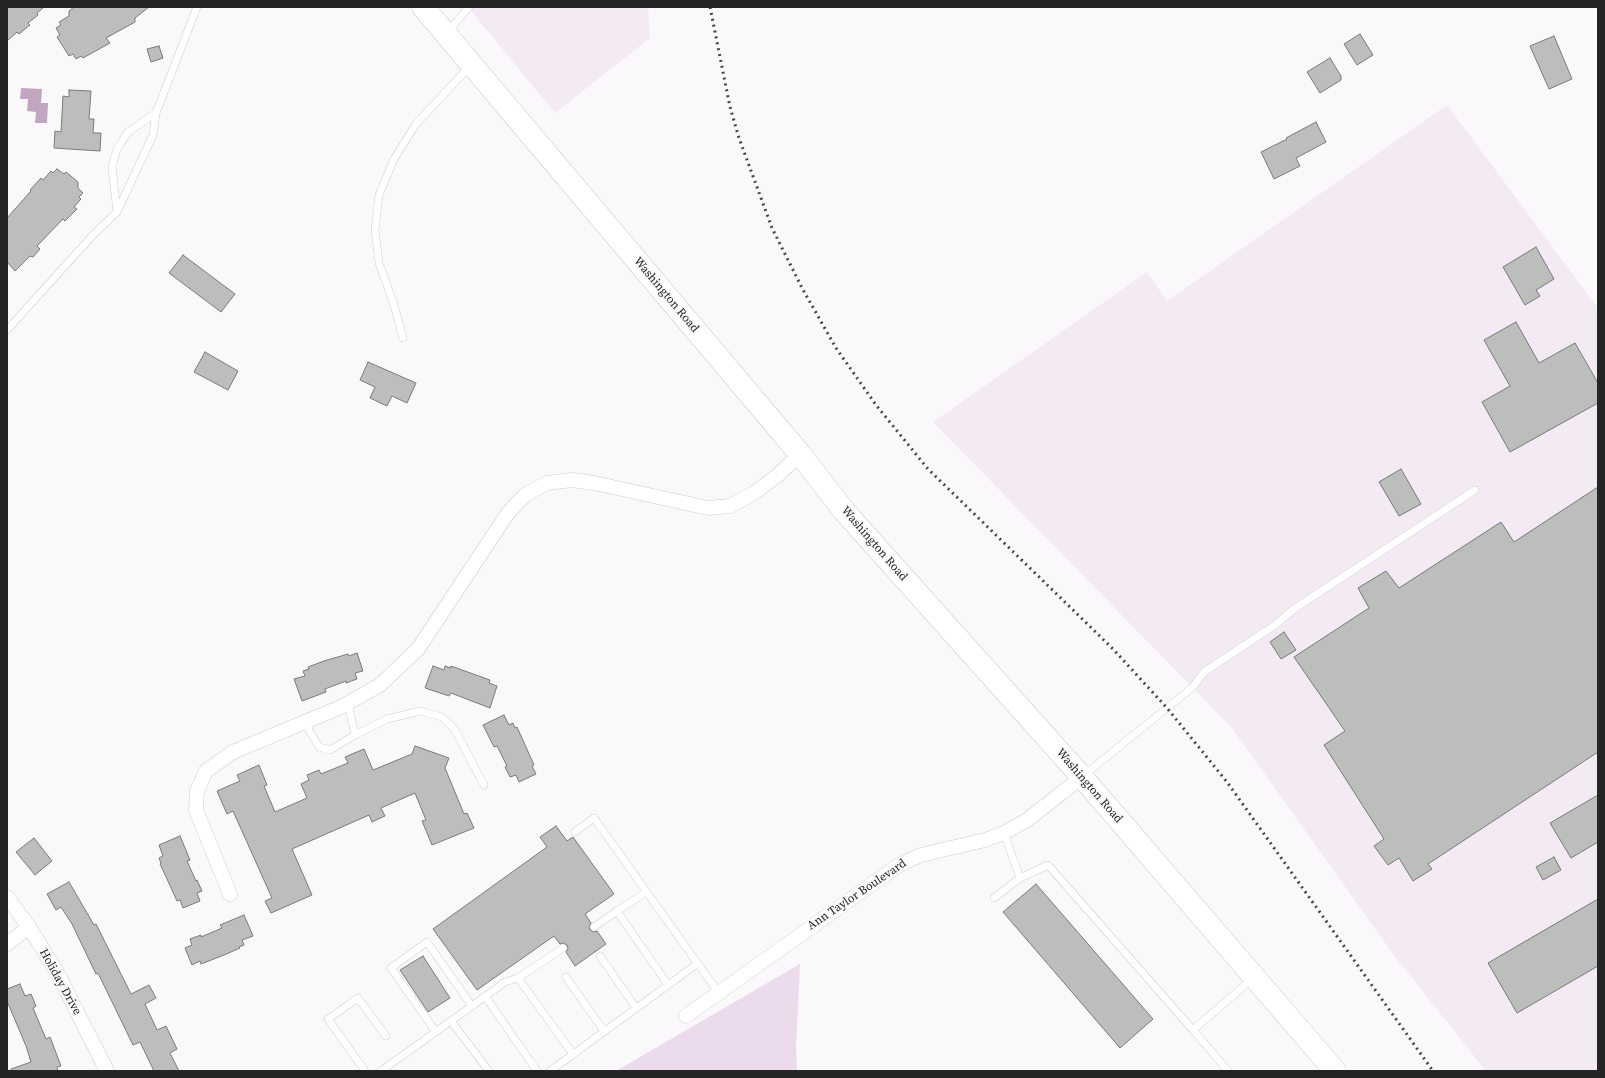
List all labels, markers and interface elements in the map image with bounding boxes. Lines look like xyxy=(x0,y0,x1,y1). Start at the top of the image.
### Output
street label: Washington Road xyxy=(630,254,702,336)
street label: Washington Road xyxy=(838,504,910,584)
street label: Washington Road xyxy=(1053,746,1125,826)
street label: Ann Taylor Boulevard xyxy=(805,857,909,933)
street label: Holiday Drive xyxy=(36,946,84,1018)

